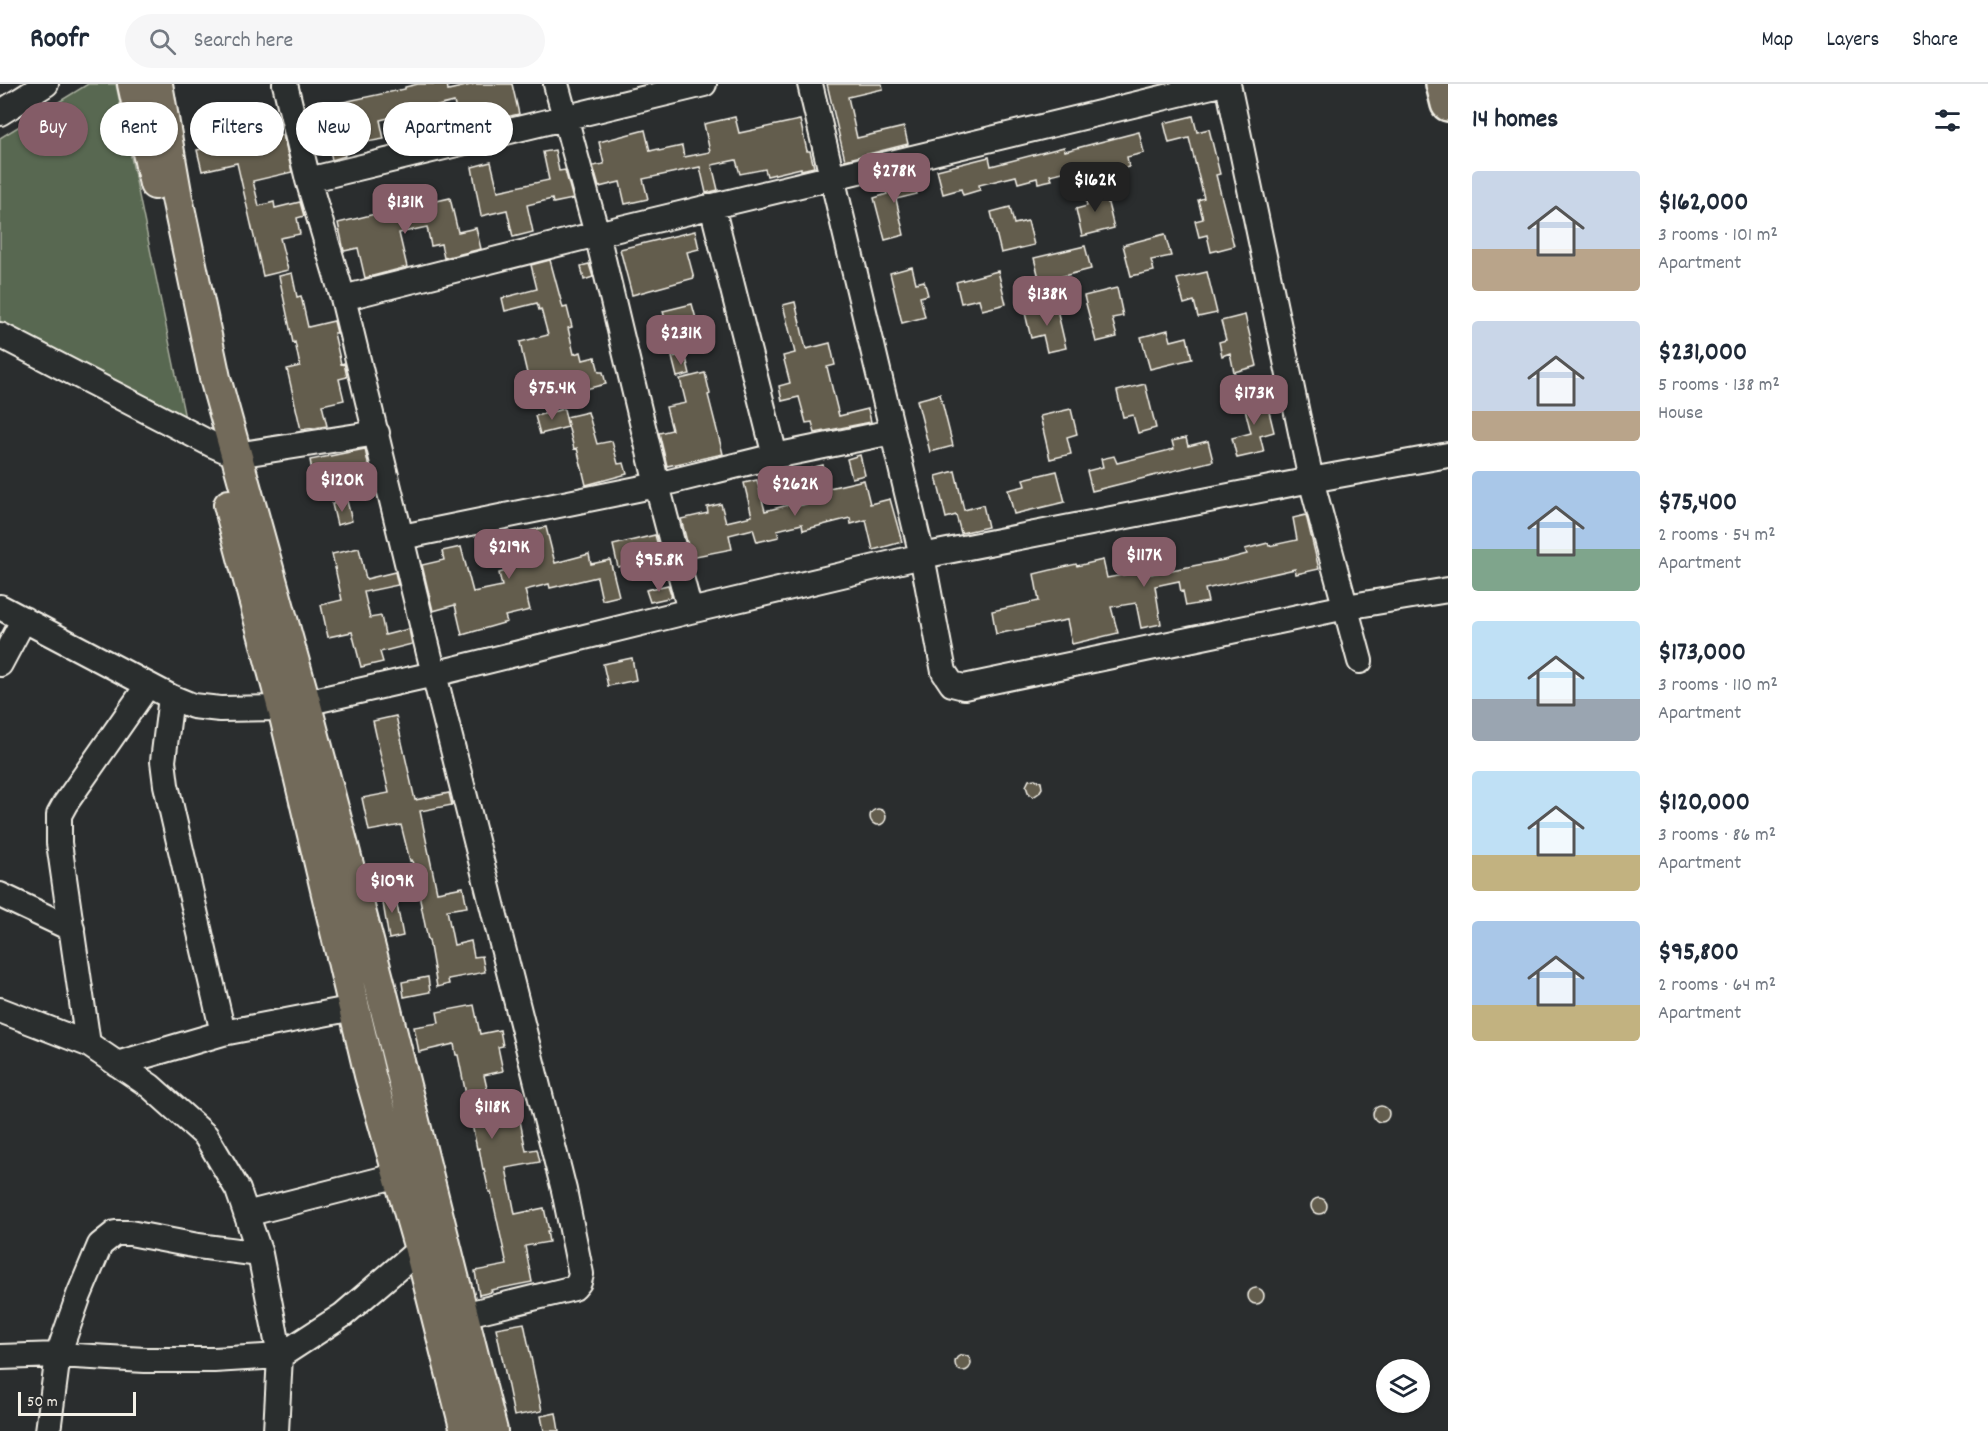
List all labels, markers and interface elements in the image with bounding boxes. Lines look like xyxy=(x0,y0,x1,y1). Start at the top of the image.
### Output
search box xyxy=(125,14,545,68)
text: Roofr xyxy=(30,21,89,61)
icon: search xyxy=(146,25,179,58)
text: Search here xyxy=(194,26,293,57)
text: Map xyxy=(1762,26,1793,56)
text: Layers xyxy=(1826,26,1879,56)
text: Share xyxy=(1912,26,1958,56)
chip: Buy xyxy=(18,102,88,156)
chip: Rent xyxy=(100,102,178,156)
chip: Filters xyxy=(190,102,284,156)
chip: New xyxy=(296,102,371,156)
chip: Apartment xyxy=(383,102,513,156)
text: 14 homes xyxy=(1472,102,1558,139)
icon: filters xyxy=(1931,104,1964,137)
pin: $278K xyxy=(852,153,936,204)
text: $278K xyxy=(872,158,916,186)
pin: $162K xyxy=(1053,162,1137,213)
text: $162K xyxy=(1074,167,1116,195)
pin: $131K xyxy=(363,184,447,235)
text: $162,000 xyxy=(1658,185,1748,222)
text: $131K xyxy=(386,189,424,217)
icon: home xyxy=(1520,195,1592,267)
text: 3 rooms · 101 m² xyxy=(1658,222,1778,250)
text: Apartment xyxy=(1658,250,1741,278)
pin: $138K xyxy=(1005,276,1089,327)
text: $138K xyxy=(1027,281,1067,309)
pin: $231K xyxy=(639,315,723,366)
text: $231K xyxy=(660,320,702,348)
text: $231,000 xyxy=(1658,335,1747,372)
icon: home xyxy=(1520,345,1592,417)
pin: $75.4K xyxy=(503,370,601,421)
text: 5 rooms · 138 m² xyxy=(1658,372,1780,400)
text: $75.4K xyxy=(528,375,576,403)
pin: $173K xyxy=(1212,375,1296,426)
text: $173K xyxy=(1234,380,1274,408)
text: House xyxy=(1658,400,1703,428)
pin: $120K xyxy=(300,462,384,513)
pin: $262K xyxy=(753,466,837,517)
text: $120K xyxy=(320,467,364,495)
text: $262K xyxy=(772,471,818,499)
text: $75,400 xyxy=(1658,485,1737,522)
icon: home xyxy=(1520,495,1592,567)
text: 2 rooms · 54 m² xyxy=(1658,522,1776,550)
pin: $219K xyxy=(467,529,551,580)
text: $219K xyxy=(488,534,530,562)
pin: $117K xyxy=(1102,537,1186,588)
pin: $95.8K xyxy=(610,542,708,593)
text: $117K xyxy=(1126,542,1162,570)
text: $95.8K xyxy=(634,547,684,575)
text: Apartment xyxy=(1658,550,1741,578)
text: $173,000 xyxy=(1658,635,1746,672)
icon: home xyxy=(1520,645,1592,717)
text: 3 rooms · 110 m² xyxy=(1658,672,1778,700)
text: Apartment xyxy=(1658,700,1741,728)
text: $120,000 xyxy=(1658,785,1750,822)
icon: home xyxy=(1520,795,1592,867)
text: 3 rooms · 86 m² xyxy=(1658,822,1776,850)
text: Apartment xyxy=(1658,850,1741,878)
pin: $109K xyxy=(350,863,434,914)
text: $109K xyxy=(370,868,414,896)
text: $95,800 xyxy=(1658,935,1739,972)
icon: home xyxy=(1520,945,1592,1017)
text: 2 rooms · 64 m² xyxy=(1658,972,1776,1000)
text: Apartment xyxy=(1658,1000,1741,1028)
pin: $118K xyxy=(450,1089,534,1140)
text: $118K xyxy=(474,1094,510,1122)
map controls xyxy=(1376,1359,1430,1413)
button: layers xyxy=(1376,1359,1430,1413)
scale bar xyxy=(18,1389,136,1416)
text: 50 m xyxy=(27,1391,58,1414)

